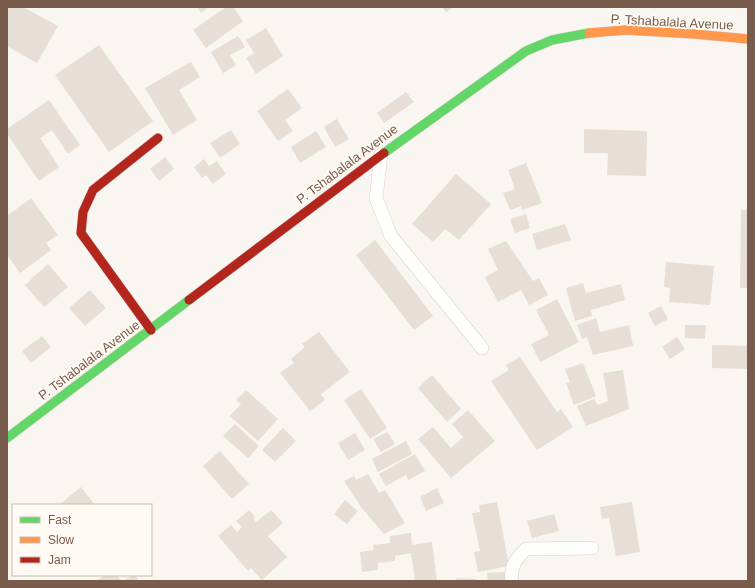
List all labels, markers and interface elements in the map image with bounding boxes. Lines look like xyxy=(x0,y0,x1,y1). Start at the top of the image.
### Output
street label: P. Tshabalala Avenue xyxy=(610,11,734,33)
street label: P. Tshabalala Avenue xyxy=(293,121,401,207)
street label: P. Tshabalala Avenue xyxy=(35,317,143,403)
legend xyxy=(12,504,152,576)
text: Fast xyxy=(48,513,72,527)
text: Slow xyxy=(48,533,74,547)
text: Jam xyxy=(48,553,71,567)

